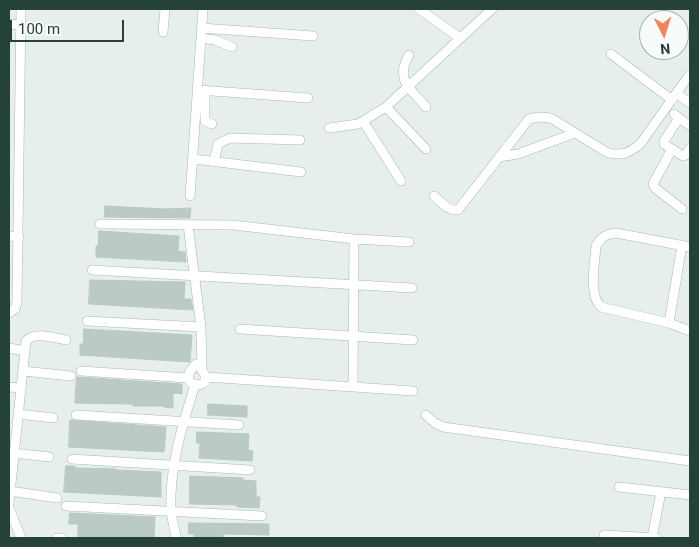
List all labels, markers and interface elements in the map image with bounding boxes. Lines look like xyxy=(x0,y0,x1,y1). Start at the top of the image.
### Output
scale bar xyxy=(12,10,126,42)
north arrow xyxy=(639,10,689,60)
text: 100 m xyxy=(18,20,60,38)
text: N xyxy=(660,41,671,57)

